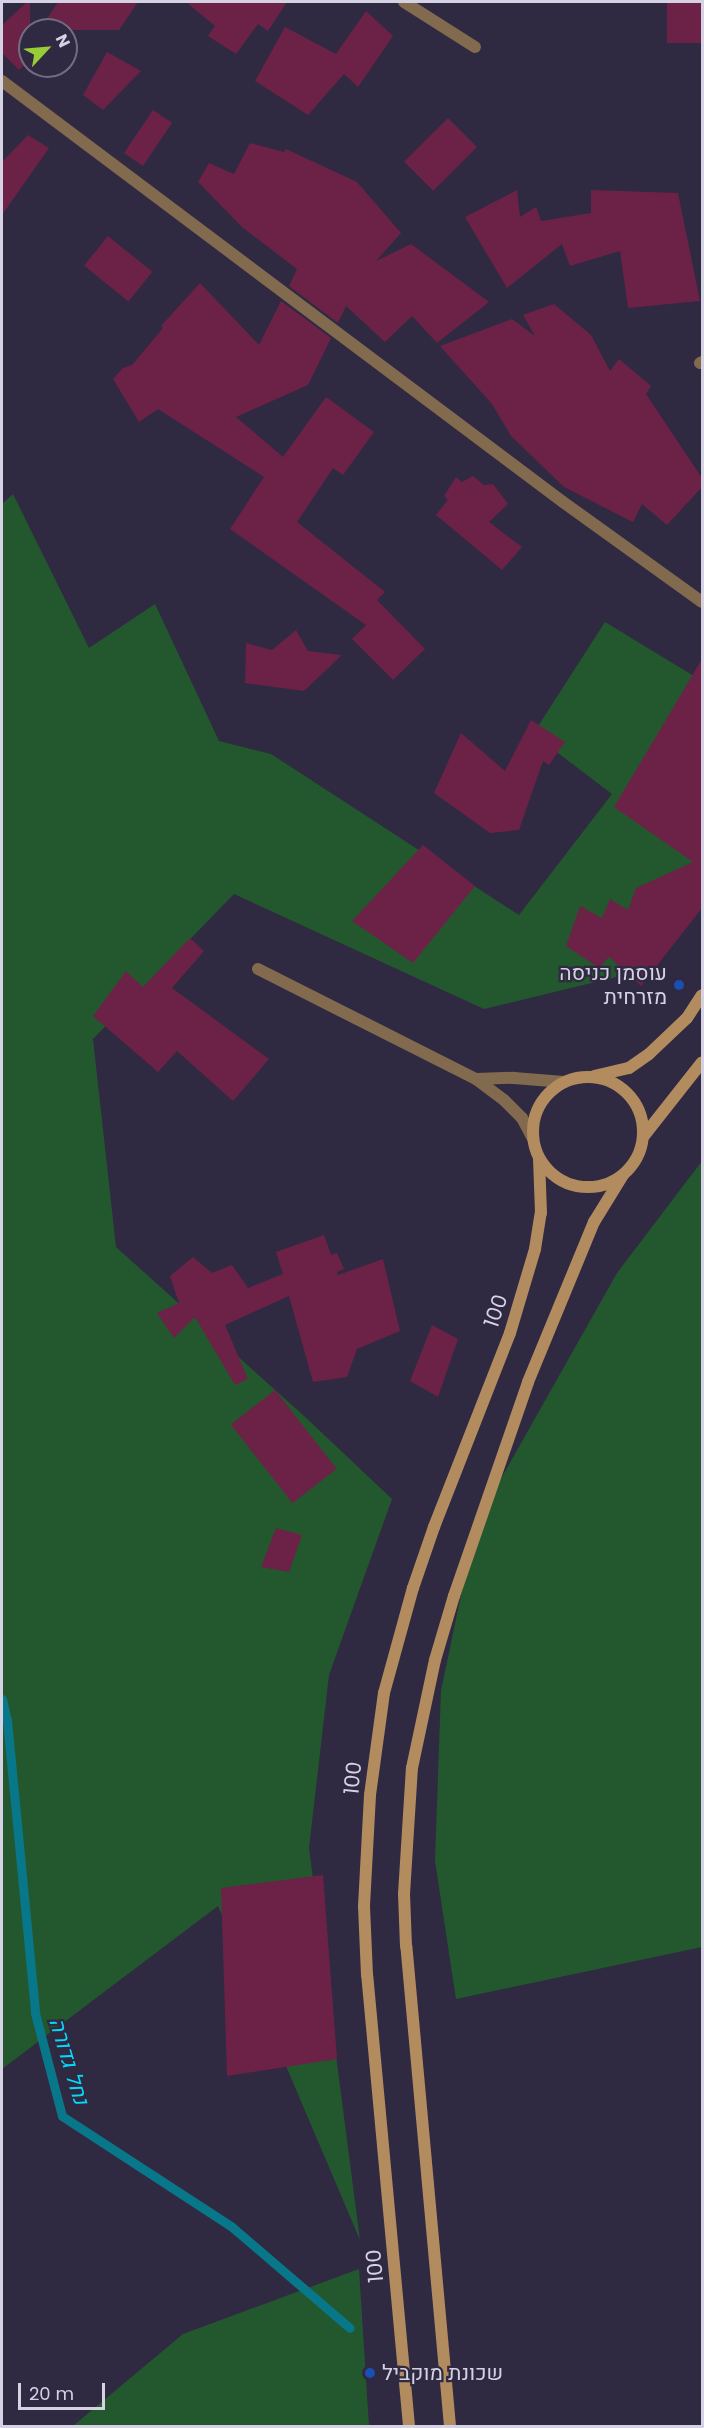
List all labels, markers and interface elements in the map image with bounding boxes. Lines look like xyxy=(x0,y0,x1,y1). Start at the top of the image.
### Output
north arrow xyxy=(18,18,78,78)
text: N xyxy=(50,30,76,51)
place label: עוסמן כניסה מזרחית xyxy=(559,960,667,1010)
marker: עוסמן כניסה מזרחית xyxy=(672,978,686,992)
street label: 100 xyxy=(479,1291,513,1331)
street label: 100 xyxy=(339,1760,367,1796)
water label: נחל גדורה xyxy=(43,2014,95,2108)
street label: 100 xyxy=(361,2248,389,2284)
place label: שכונת מוקביל xyxy=(382,2360,503,2386)
marker: שכונת מוקביל xyxy=(363,2366,377,2380)
scale bar xyxy=(21,2371,108,2409)
text: 20 m xyxy=(29,2381,74,2406)

